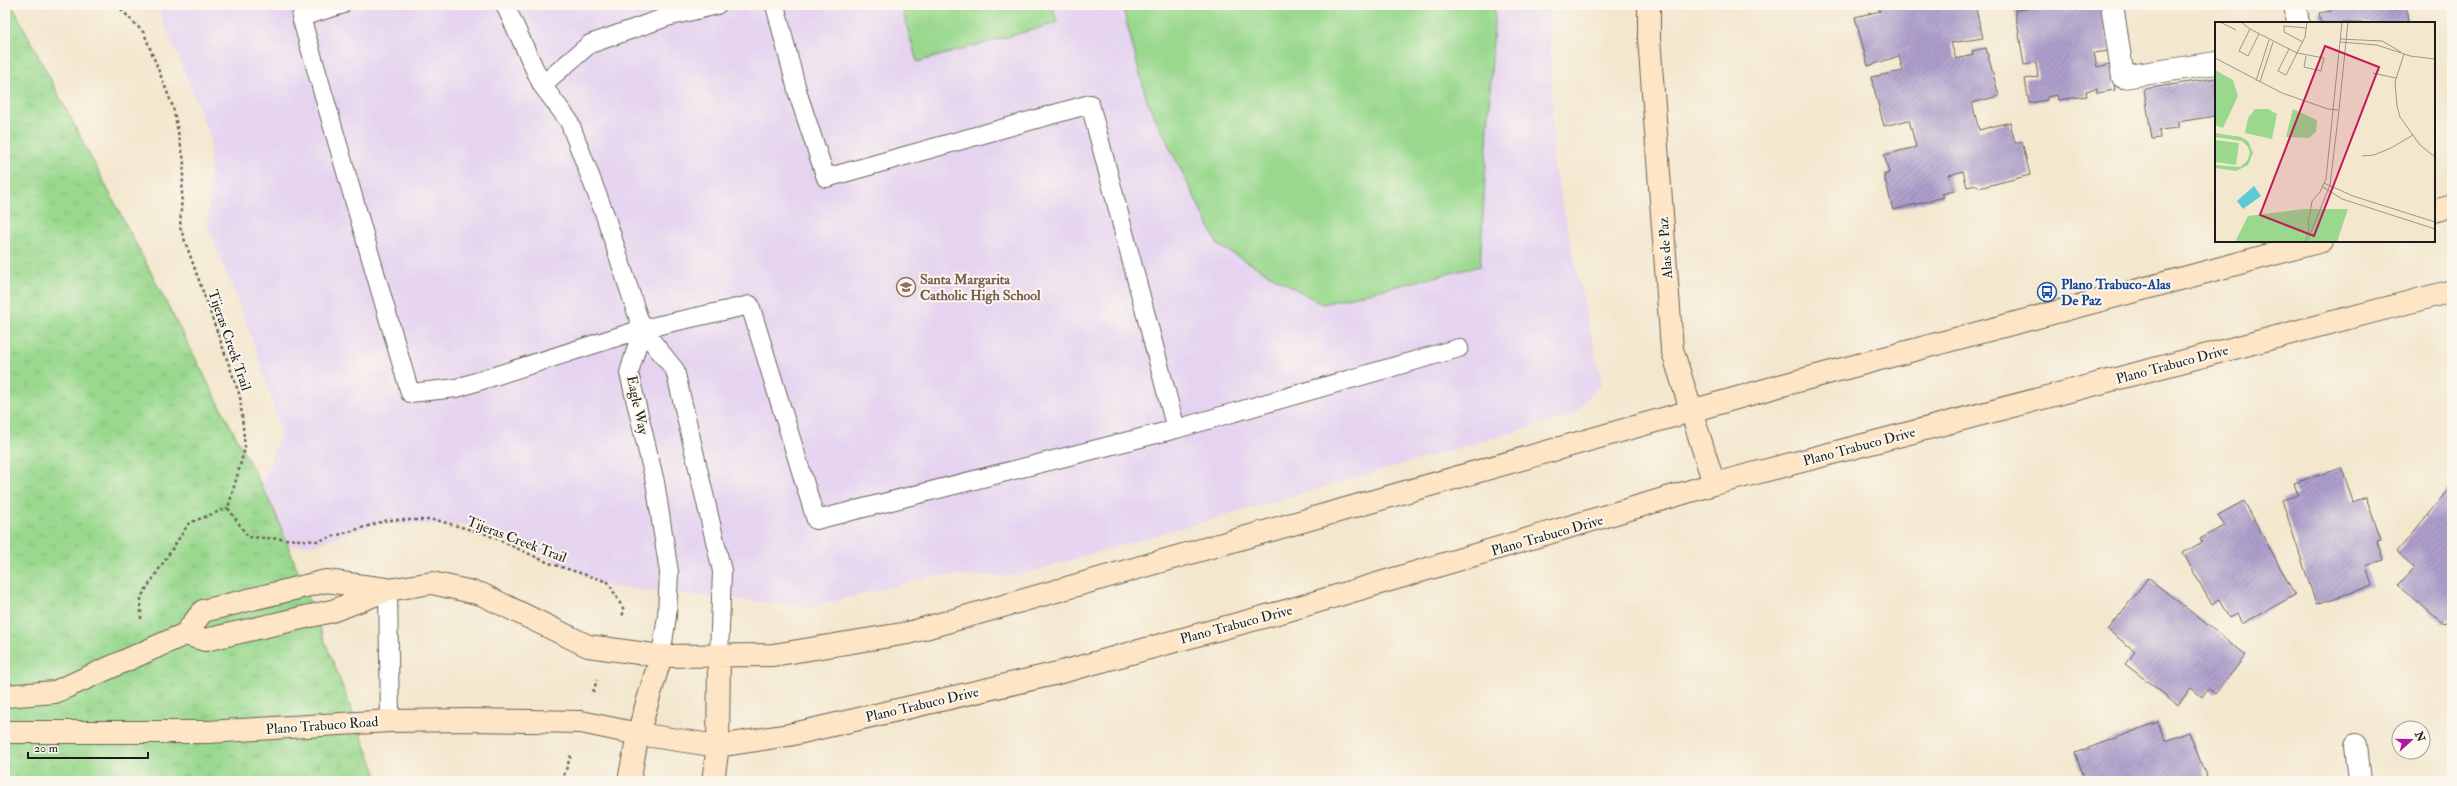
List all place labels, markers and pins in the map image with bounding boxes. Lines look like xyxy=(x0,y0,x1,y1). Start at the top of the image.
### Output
place label: Santa Margarita Catholic High School xyxy=(920,271,1041,305)
school or university icon: Santa Margarita Catholic High School xyxy=(895,276,917,298)
place label: Plano Trabuco-Alas De Paz xyxy=(2061,276,2171,309)
bus stop icon: Plano Trabuco-Alas De Paz xyxy=(2036,281,2058,303)

